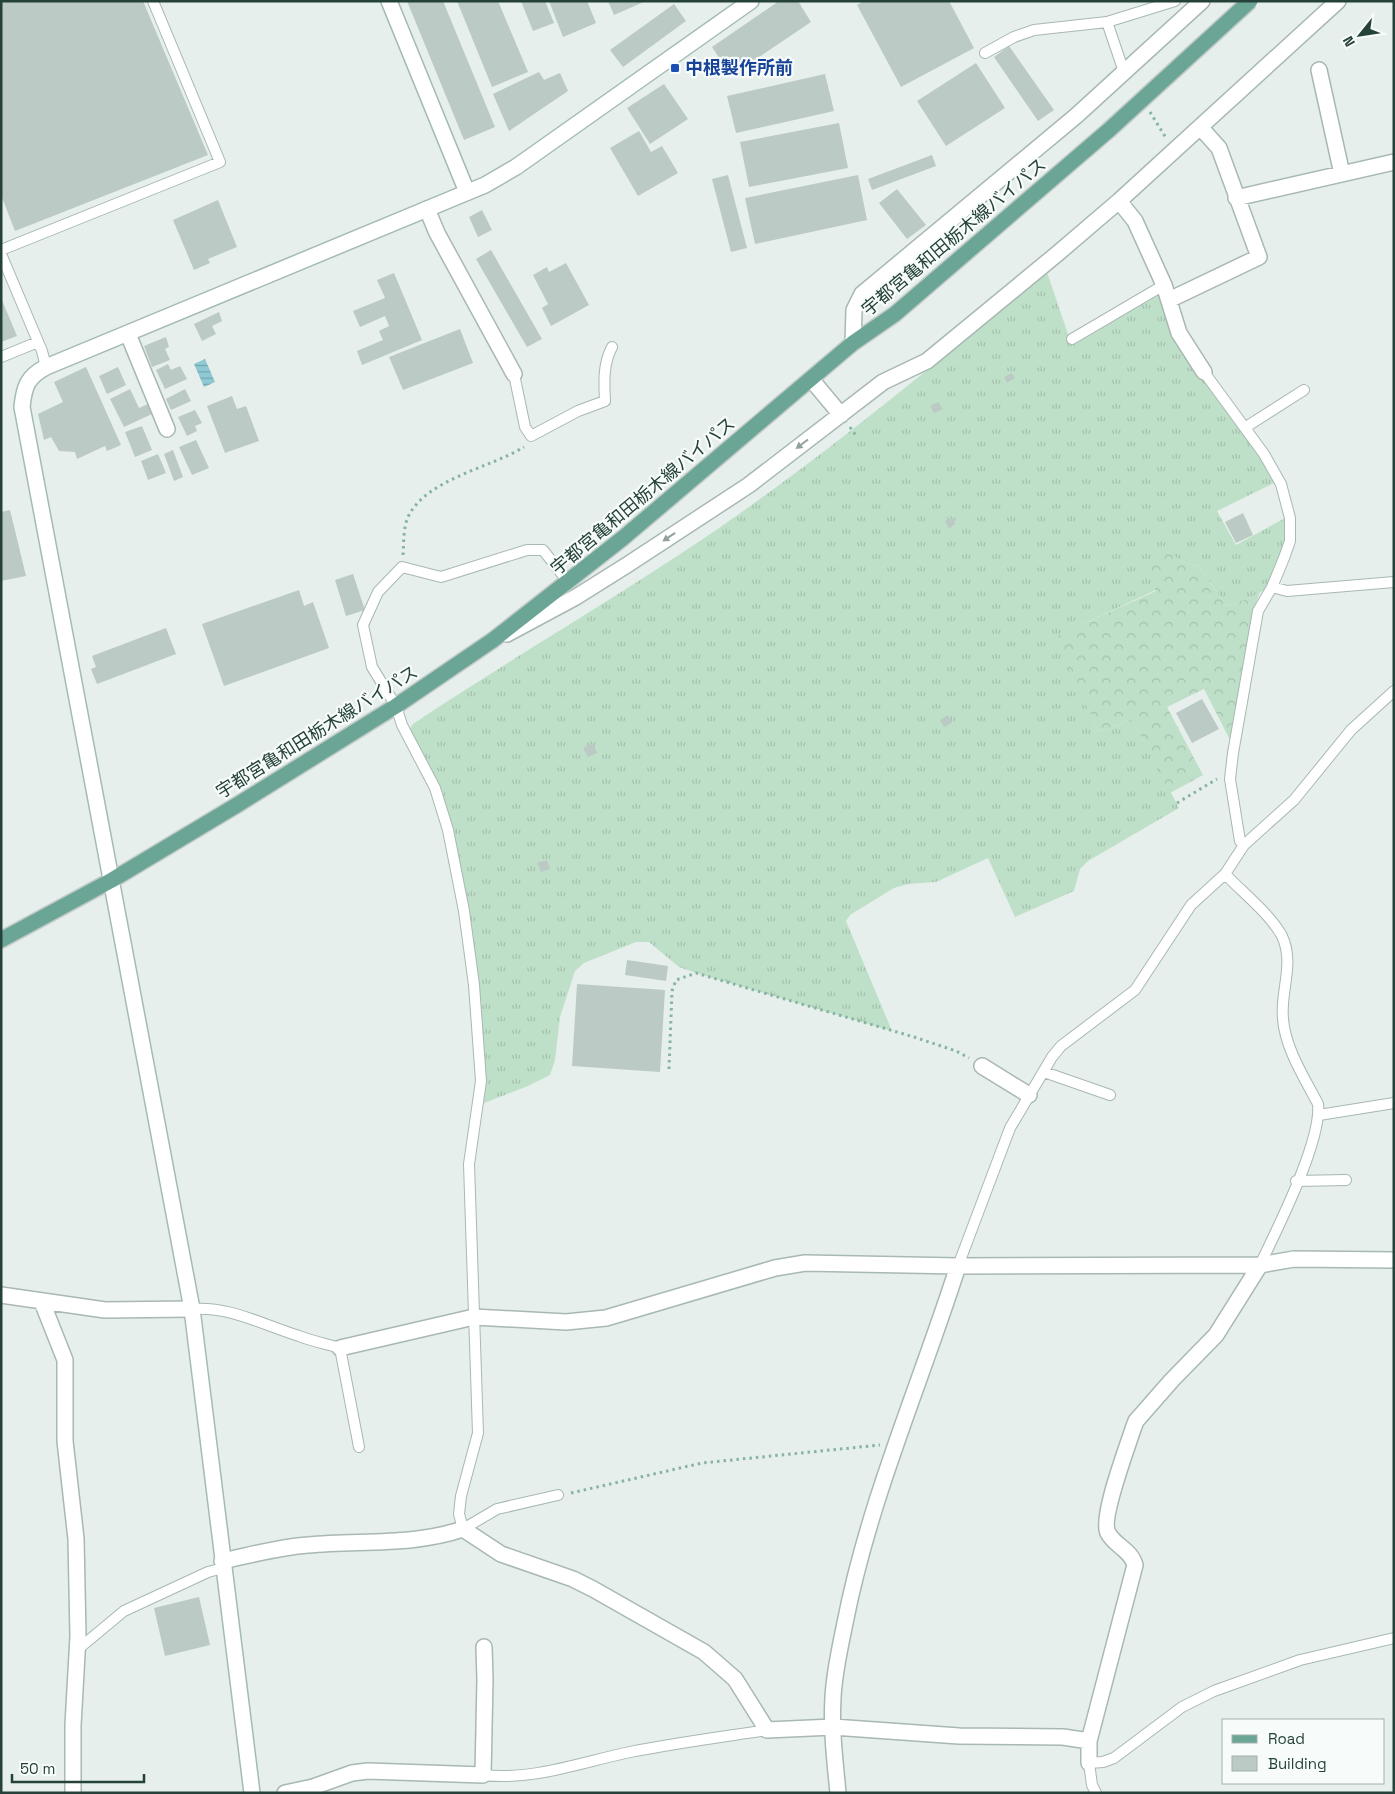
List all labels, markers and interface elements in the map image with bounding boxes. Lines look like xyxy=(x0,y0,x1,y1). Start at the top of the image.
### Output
north arrow xyxy=(1335,10,1385,60)
text: N xyxy=(1339,33,1359,50)
place label: 中根製作所前 xyxy=(685,56,793,79)
marker: 中根製作所前 xyxy=(669,62,681,74)
street label: 宇都宮亀和田栃木線バイパス xyxy=(857,153,1051,321)
street label: 宇都宮亀和田栃木線バイパス xyxy=(546,412,740,580)
one-way arrow xyxy=(796,438,809,449)
one-way arrow xyxy=(663,532,676,542)
street label: 宇都宮亀和田栃木線バイパス xyxy=(212,660,422,803)
legend xyxy=(1222,1719,1385,1784)
text: Road xyxy=(1268,1729,1305,1748)
scale bar xyxy=(12,1752,145,1784)
text: Building xyxy=(1268,1754,1327,1773)
text: 50 m xyxy=(20,1759,55,1778)

